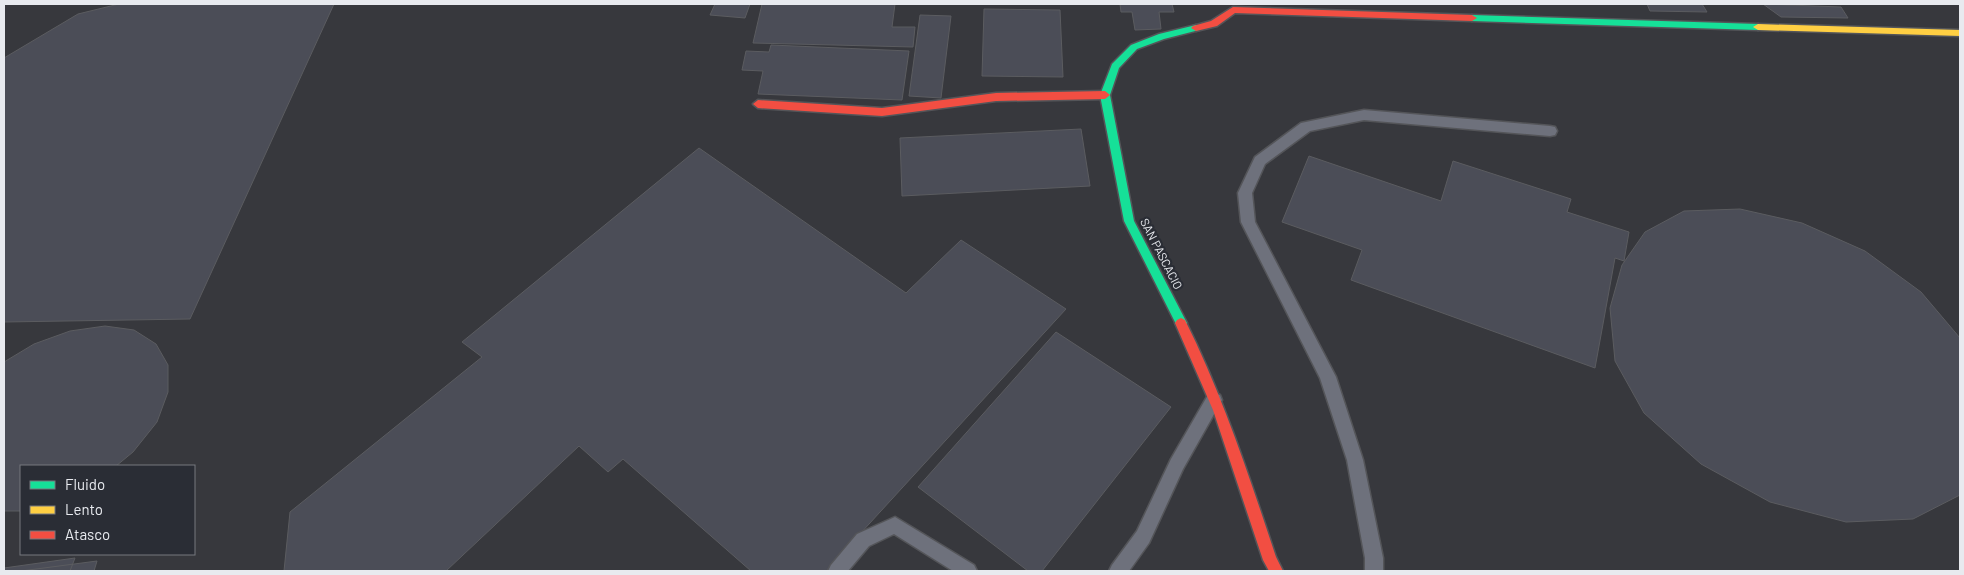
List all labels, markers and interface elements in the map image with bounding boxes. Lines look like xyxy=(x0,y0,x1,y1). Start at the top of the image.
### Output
street label: SAN PASCACIO xyxy=(1138,216,1186,291)
legend xyxy=(20,465,195,555)
text: Fluido xyxy=(65,475,105,493)
text: Lento xyxy=(65,500,103,518)
text: Atasco xyxy=(65,525,110,543)

